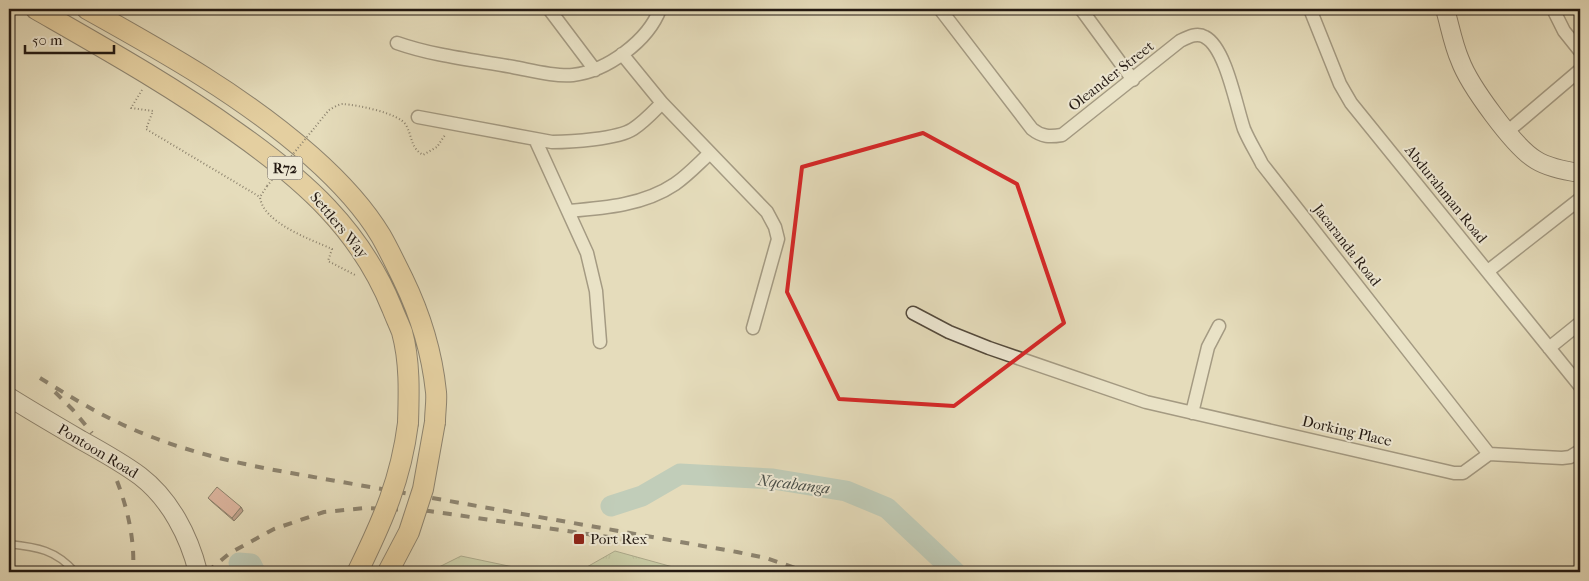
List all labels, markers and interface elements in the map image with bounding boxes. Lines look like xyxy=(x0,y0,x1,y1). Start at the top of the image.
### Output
scale bar xyxy=(25,22,114,54)
text: 50 m xyxy=(32,31,63,49)
street label: Oleander Street xyxy=(1065,37,1158,115)
street label: Abdurahman Road xyxy=(1400,141,1491,247)
road number: R72 xyxy=(268,156,302,180)
street label: Settlers Way xyxy=(306,188,373,263)
street label: Jacaranda Road xyxy=(1309,199,1385,290)
street label: Dorking Place xyxy=(1300,412,1394,450)
street label: Pontoon Road xyxy=(55,420,142,482)
water label: Nqcabanga xyxy=(756,470,831,498)
place label: Port Rex xyxy=(590,530,647,548)
marker: Port Rex xyxy=(572,532,586,546)

